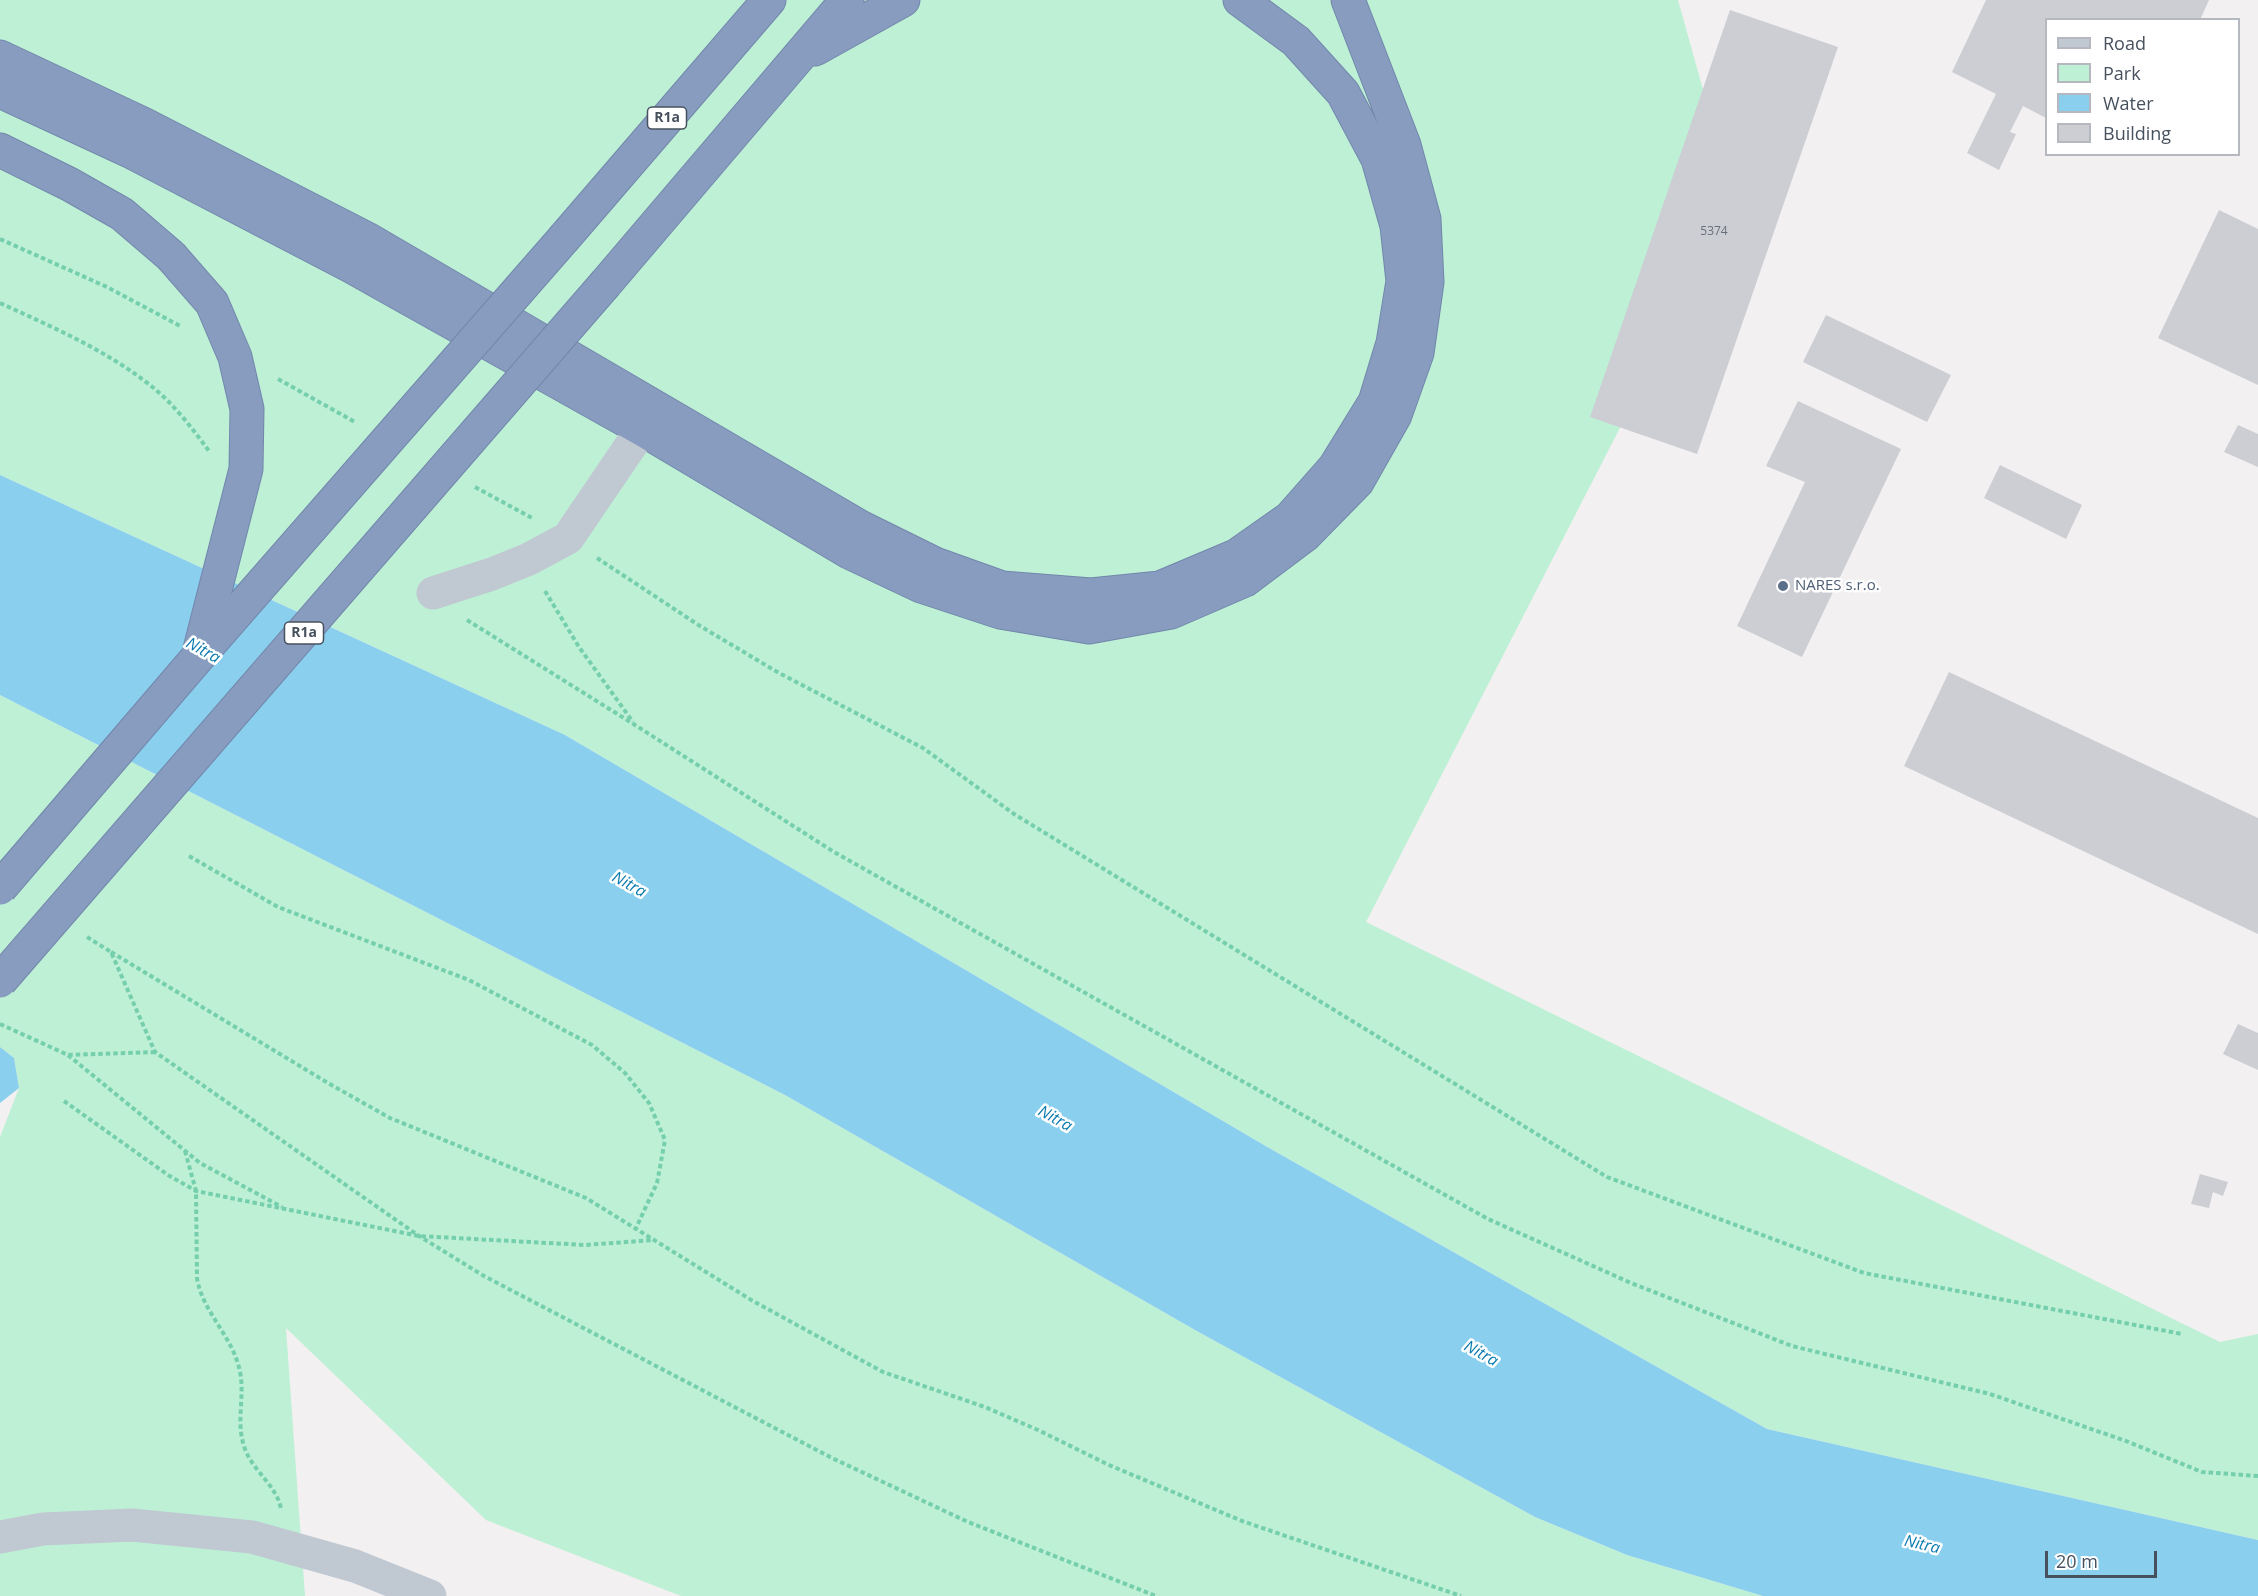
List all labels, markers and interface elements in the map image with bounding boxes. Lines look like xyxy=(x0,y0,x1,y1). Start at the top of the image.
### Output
legend xyxy=(2045,18,2240,156)
text: Road xyxy=(2103,31,2146,55)
text: Park xyxy=(2103,61,2141,85)
text: Water xyxy=(2103,91,2154,115)
road number: R1a xyxy=(648,107,686,129)
text: Building xyxy=(2103,121,2171,145)
house number: 5374 xyxy=(1700,225,1728,239)
place label: NARES s.r.o. xyxy=(1795,577,1880,595)
marker: NARES s.r.o. xyxy=(1776,579,1790,593)
road number: R1a xyxy=(284,622,324,644)
water label: Nitra xyxy=(183,634,223,668)
water label: Nitra xyxy=(609,868,649,902)
water label: Nitra xyxy=(1035,1102,1075,1136)
water label: Nitra xyxy=(1461,1337,1501,1371)
water label: Nitra xyxy=(1902,1532,1942,1558)
scale bar xyxy=(2048,1539,2160,1577)
text: 20 m xyxy=(2056,1549,2098,1573)

